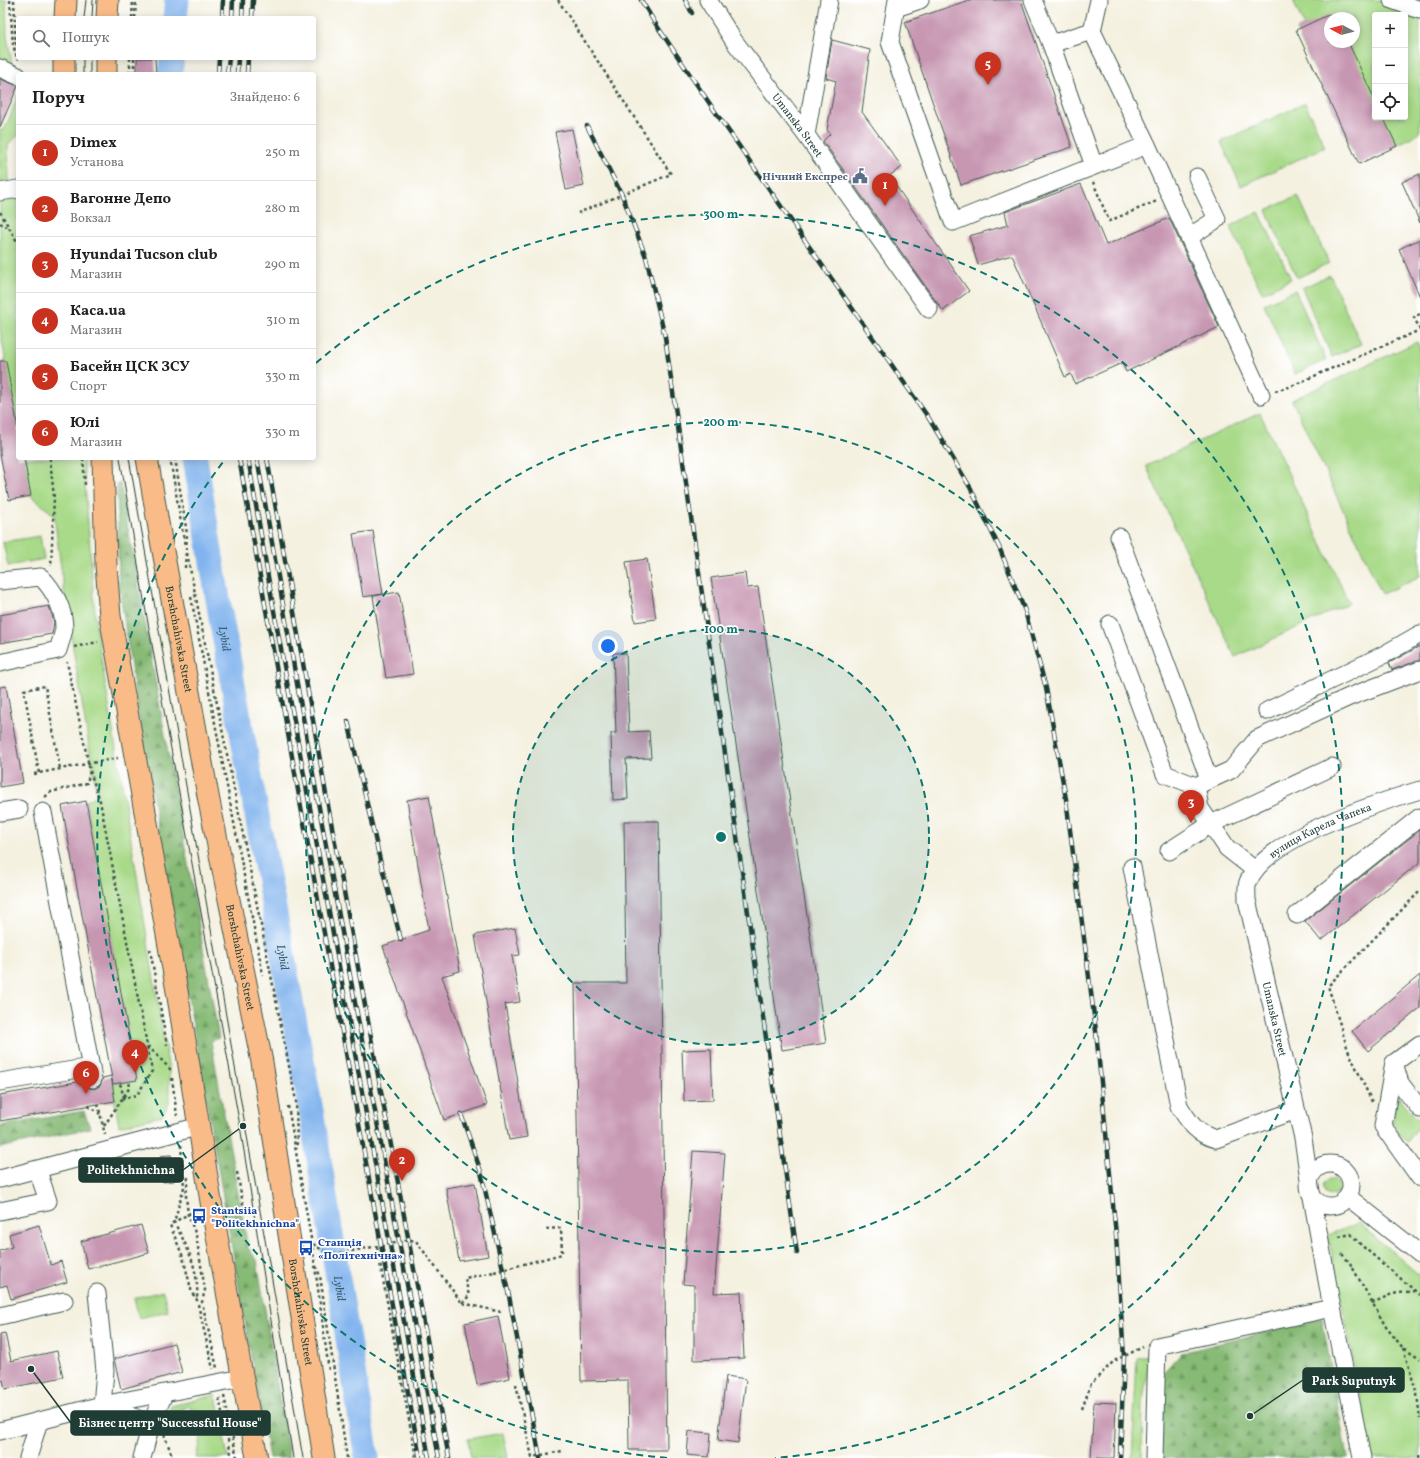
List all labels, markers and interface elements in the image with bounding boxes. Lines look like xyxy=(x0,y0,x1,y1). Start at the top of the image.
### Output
north arrow xyxy=(1324,12,1360,48)
map controls xyxy=(1372,12,1408,120)
button: + xyxy=(1372,12,1408,48)
search box xyxy=(16,16,316,60)
icon: search xyxy=(30,27,52,49)
text: Пошук xyxy=(62,28,110,49)
button: − xyxy=(1372,48,1408,84)
pin: 5 xyxy=(975,52,1001,85)
button: locate xyxy=(1372,84,1408,120)
text: Поруч xyxy=(32,87,85,110)
text: Знайдено: 6 xyxy=(230,89,300,107)
street label: Umanska Street xyxy=(768,91,826,161)
text: Dimex xyxy=(70,133,117,154)
text: 1 xyxy=(42,144,48,162)
text: 250 m xyxy=(265,144,300,162)
text: Установа xyxy=(70,154,124,172)
public building icon: Нічний Експрес xyxy=(851,167,869,185)
place label: Нічний Експрес xyxy=(762,170,848,185)
pin: 1 xyxy=(872,173,898,206)
text: Вагонне Депо xyxy=(70,189,171,210)
text: 2 xyxy=(42,200,48,218)
text: 280 m xyxy=(264,200,300,218)
text: 300 m xyxy=(704,207,739,223)
text: Вокзал xyxy=(70,210,111,228)
text: Hyundai Tucson club xyxy=(70,245,218,266)
text: 3 xyxy=(42,256,48,274)
text: 290 m xyxy=(264,256,300,274)
text: Магазин xyxy=(70,266,122,284)
text: Каса.ua xyxy=(70,301,126,322)
text: 4 xyxy=(41,312,49,330)
text: 310 m xyxy=(266,312,300,330)
text: Магазин xyxy=(70,322,122,340)
text: Басейн ЦСК ЗСУ xyxy=(70,357,190,378)
text: 5 xyxy=(42,368,48,386)
text: 330 m xyxy=(265,368,300,386)
text: Спорт xyxy=(70,378,107,396)
text: Юлі xyxy=(70,413,100,434)
text: 200 m xyxy=(703,415,739,431)
text: 6 xyxy=(41,424,49,442)
text: 330 m xyxy=(265,424,300,442)
text: Магазин xyxy=(70,434,122,452)
street label: Borshchahivska Street xyxy=(161,585,195,694)
text: 100 m xyxy=(704,622,738,638)
water label: Lybid xyxy=(214,625,234,653)
your location xyxy=(598,636,618,656)
pin: 3 xyxy=(1178,790,1204,823)
street label: вулиця Карела Чапека xyxy=(1266,800,1374,863)
centre of rings xyxy=(714,830,728,844)
street label: Borshchahivska Street xyxy=(221,903,257,1012)
water label: Lybid xyxy=(272,943,292,972)
street label: Umanska Street xyxy=(1258,980,1289,1058)
pin: 4 xyxy=(122,1040,148,1073)
pin: 6 xyxy=(73,1061,99,1094)
pin: 2 xyxy=(389,1148,415,1181)
callout: Politekhnichna xyxy=(79,1158,183,1182)
text: Politekhnichna xyxy=(87,1163,175,1179)
place label: Stantsiia "Politekhnichna" xyxy=(211,1204,299,1232)
bus stop icon: Stantsiia "Politekhnichna" xyxy=(190,1207,208,1225)
place label: Станція «Політехнічна» xyxy=(318,1236,403,1264)
bus stop icon: Станція «Політехнічна» xyxy=(297,1239,315,1257)
street label: Borshchahivska Street xyxy=(284,1258,315,1367)
water label: Lybid xyxy=(329,1275,349,1303)
callout: Park Suputnyk xyxy=(1303,1368,1404,1392)
text: Park Suputnyk xyxy=(1312,1374,1397,1390)
callout: Бізнес центр "Successful House" xyxy=(71,1411,270,1435)
text: Бізнес центр "Successful House" xyxy=(78,1416,262,1432)

